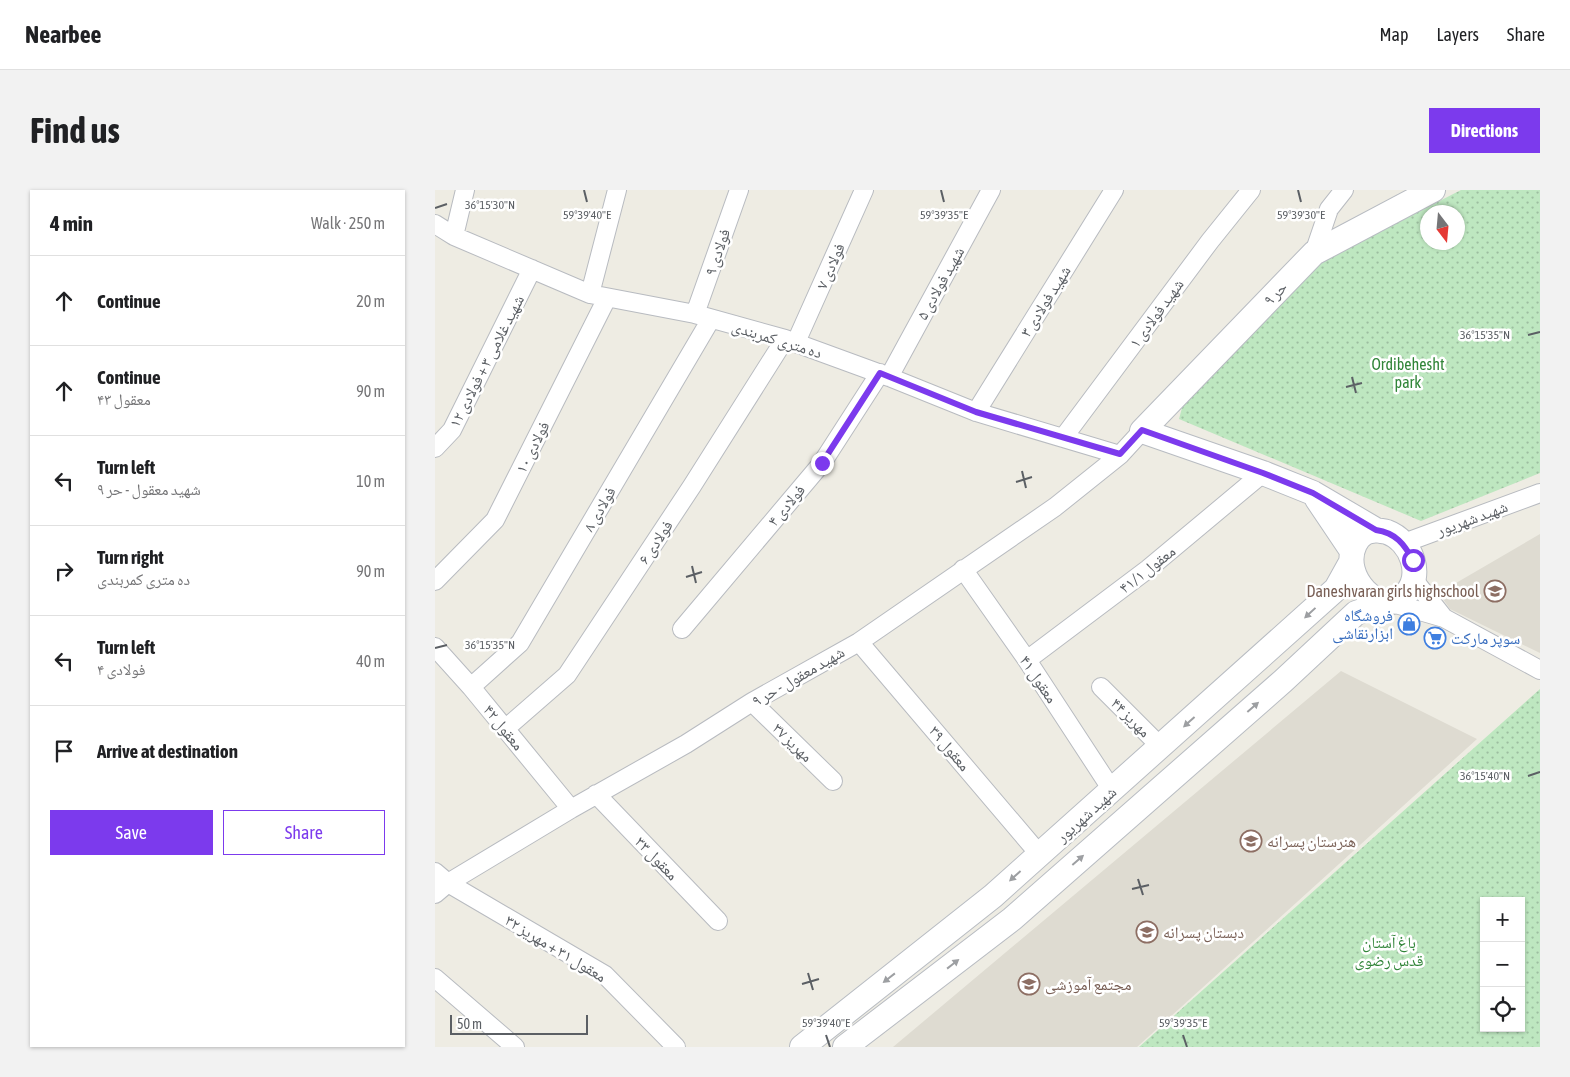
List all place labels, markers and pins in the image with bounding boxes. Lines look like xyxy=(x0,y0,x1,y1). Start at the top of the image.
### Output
school or university icon: Daneshvaran girls highschool xyxy=(1483,579,1507,603)
place label: Daneshvaran girls highschool xyxy=(1306,582,1480,601)
place label: فروشگاه ابزارنقاشی xyxy=(1332,606,1393,644)
shop icon: فروشگاه ابزارنقاشی xyxy=(1397,612,1421,636)
supermarket icon: سوپر مارکت xyxy=(1423,626,1447,650)
place label: سوپر مارکت xyxy=(1451,629,1520,648)
school or university icon: هنرستان پسرانه xyxy=(1239,829,1263,853)
place label: هنرستان پسرانه xyxy=(1267,832,1356,852)
school or university icon: دبستان پسرانه xyxy=(1135,920,1159,944)
place label: دبستان پسرانه xyxy=(1163,923,1244,943)
school or university icon: مجتمع آموزشی xyxy=(1017,972,1041,996)
place label: مجتمع آموزشی xyxy=(1045,975,1131,995)

